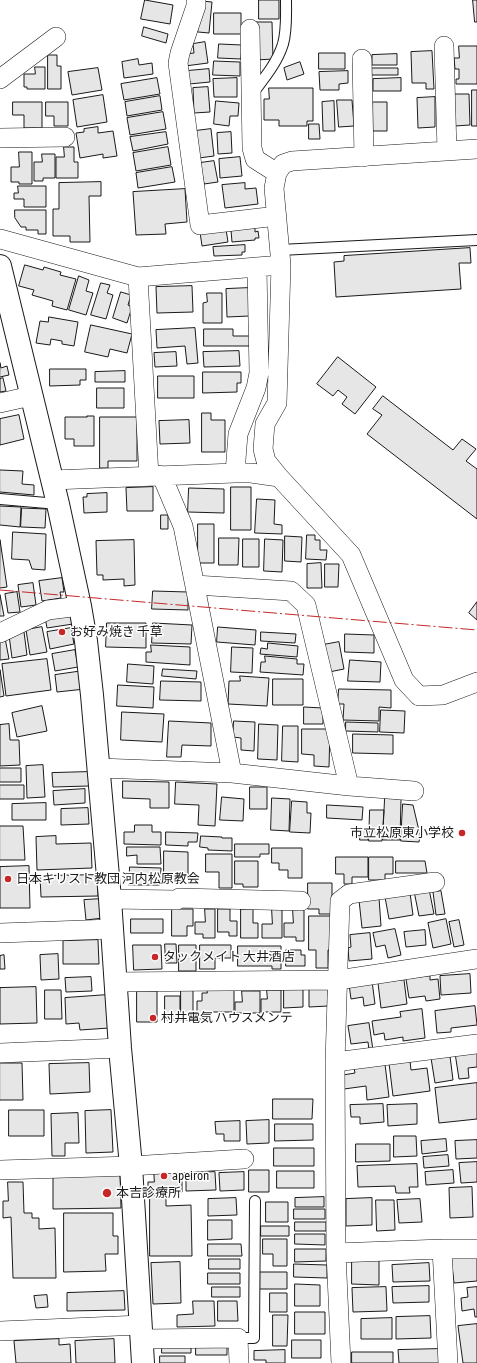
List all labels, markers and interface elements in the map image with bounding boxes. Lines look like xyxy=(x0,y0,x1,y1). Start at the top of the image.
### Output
place label: お好み焼き 千草 xyxy=(70,624,163,640)
marker: お好み焼き 千草 xyxy=(57,627,67,637)
place label: 市立松原東小学校 xyxy=(350,825,454,841)
marker: 市立松原東小学校 xyxy=(457,828,467,838)
place label: 日本キリスト教団 河内松原教会 xyxy=(16,871,200,887)
marker: 日本キリスト教団 河内松原教会 xyxy=(3,874,13,884)
place label: タックメイト 大井酒店 xyxy=(163,949,295,965)
marker: タックメイト 大井酒店 xyxy=(150,952,160,962)
place label: 村井電気 ハウスメンテ xyxy=(161,1010,293,1026)
marker: 村井電気 ハウスメンテ xyxy=(148,1013,158,1023)
place label: apeiron xyxy=(172,1168,209,1184)
marker: apeiron xyxy=(159,1171,169,1181)
place label: 本吉診療所 xyxy=(116,1185,181,1201)
marker: 本吉診療所 xyxy=(101,1187,113,1199)

